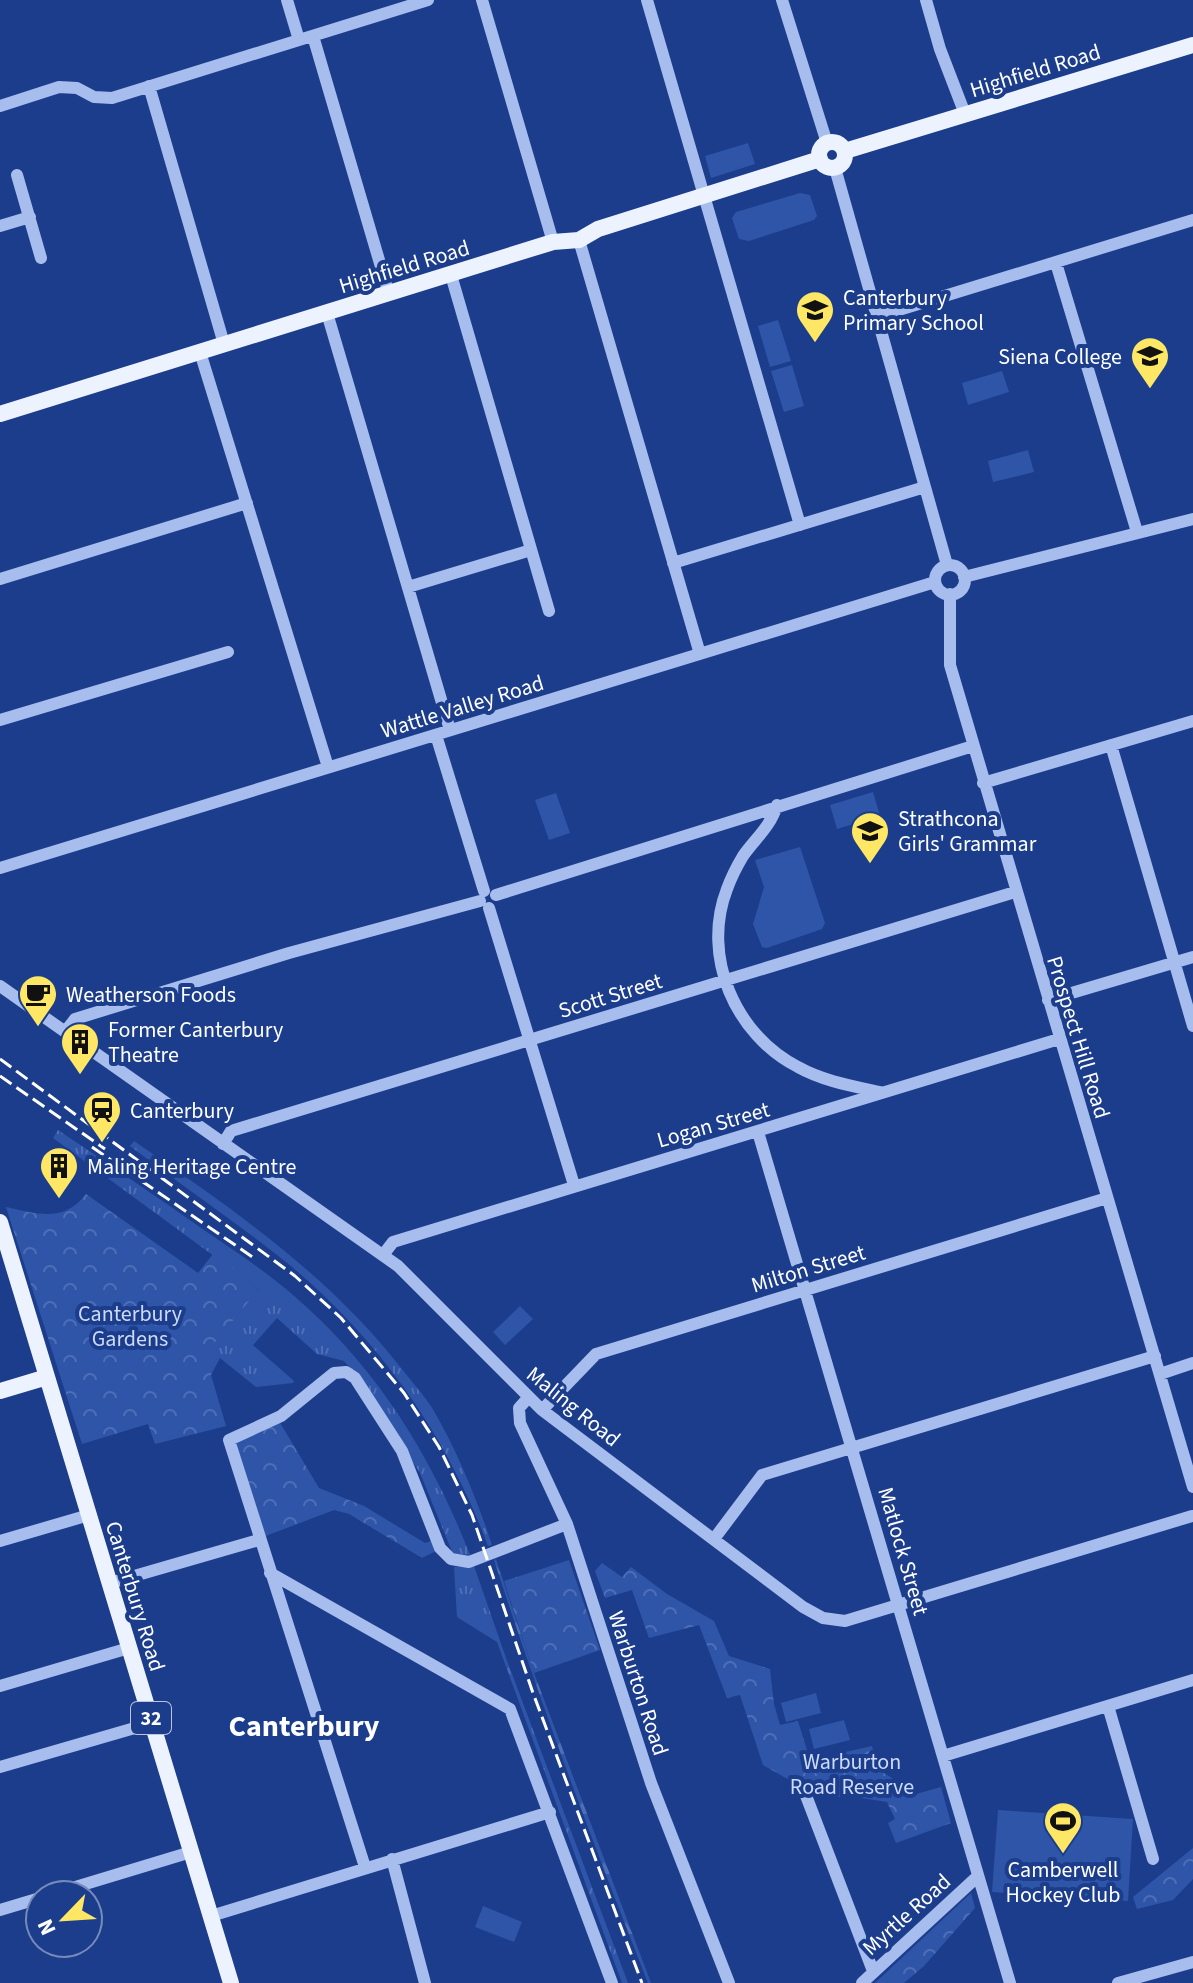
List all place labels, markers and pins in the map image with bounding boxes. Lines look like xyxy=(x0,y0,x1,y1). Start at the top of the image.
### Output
place label: Canterbury Primary School xyxy=(843,282,984,339)
school or university icon: Canterbury Primary School xyxy=(794,289,836,344)
school or university icon: Siena College xyxy=(1129,335,1171,390)
place label: Siena College xyxy=(998,341,1122,373)
place label: Strathcona Girls' Grammar xyxy=(898,803,1037,860)
school or university icon: Strathcona Girls' Grammar xyxy=(849,810,891,865)
cafe icon: Weatherson Foods xyxy=(17,973,59,1028)
place label: Weatherson Foods xyxy=(66,979,236,1011)
place label: Former Canterbury Theatre xyxy=(108,1014,284,1071)
building icon: Former Canterbury Theatre xyxy=(59,1021,101,1076)
station icon: Canterbury xyxy=(81,1089,123,1144)
place label: Canterbury xyxy=(130,1095,235,1127)
building icon: Maling Heritage Centre xyxy=(38,1145,80,1200)
place label: Maling Heritage Centre xyxy=(87,1151,296,1183)
sports icon: Camberwell Hockey Club xyxy=(1042,1800,1084,1855)
place label: Camberwell Hockey Club xyxy=(1006,1854,1120,1911)

